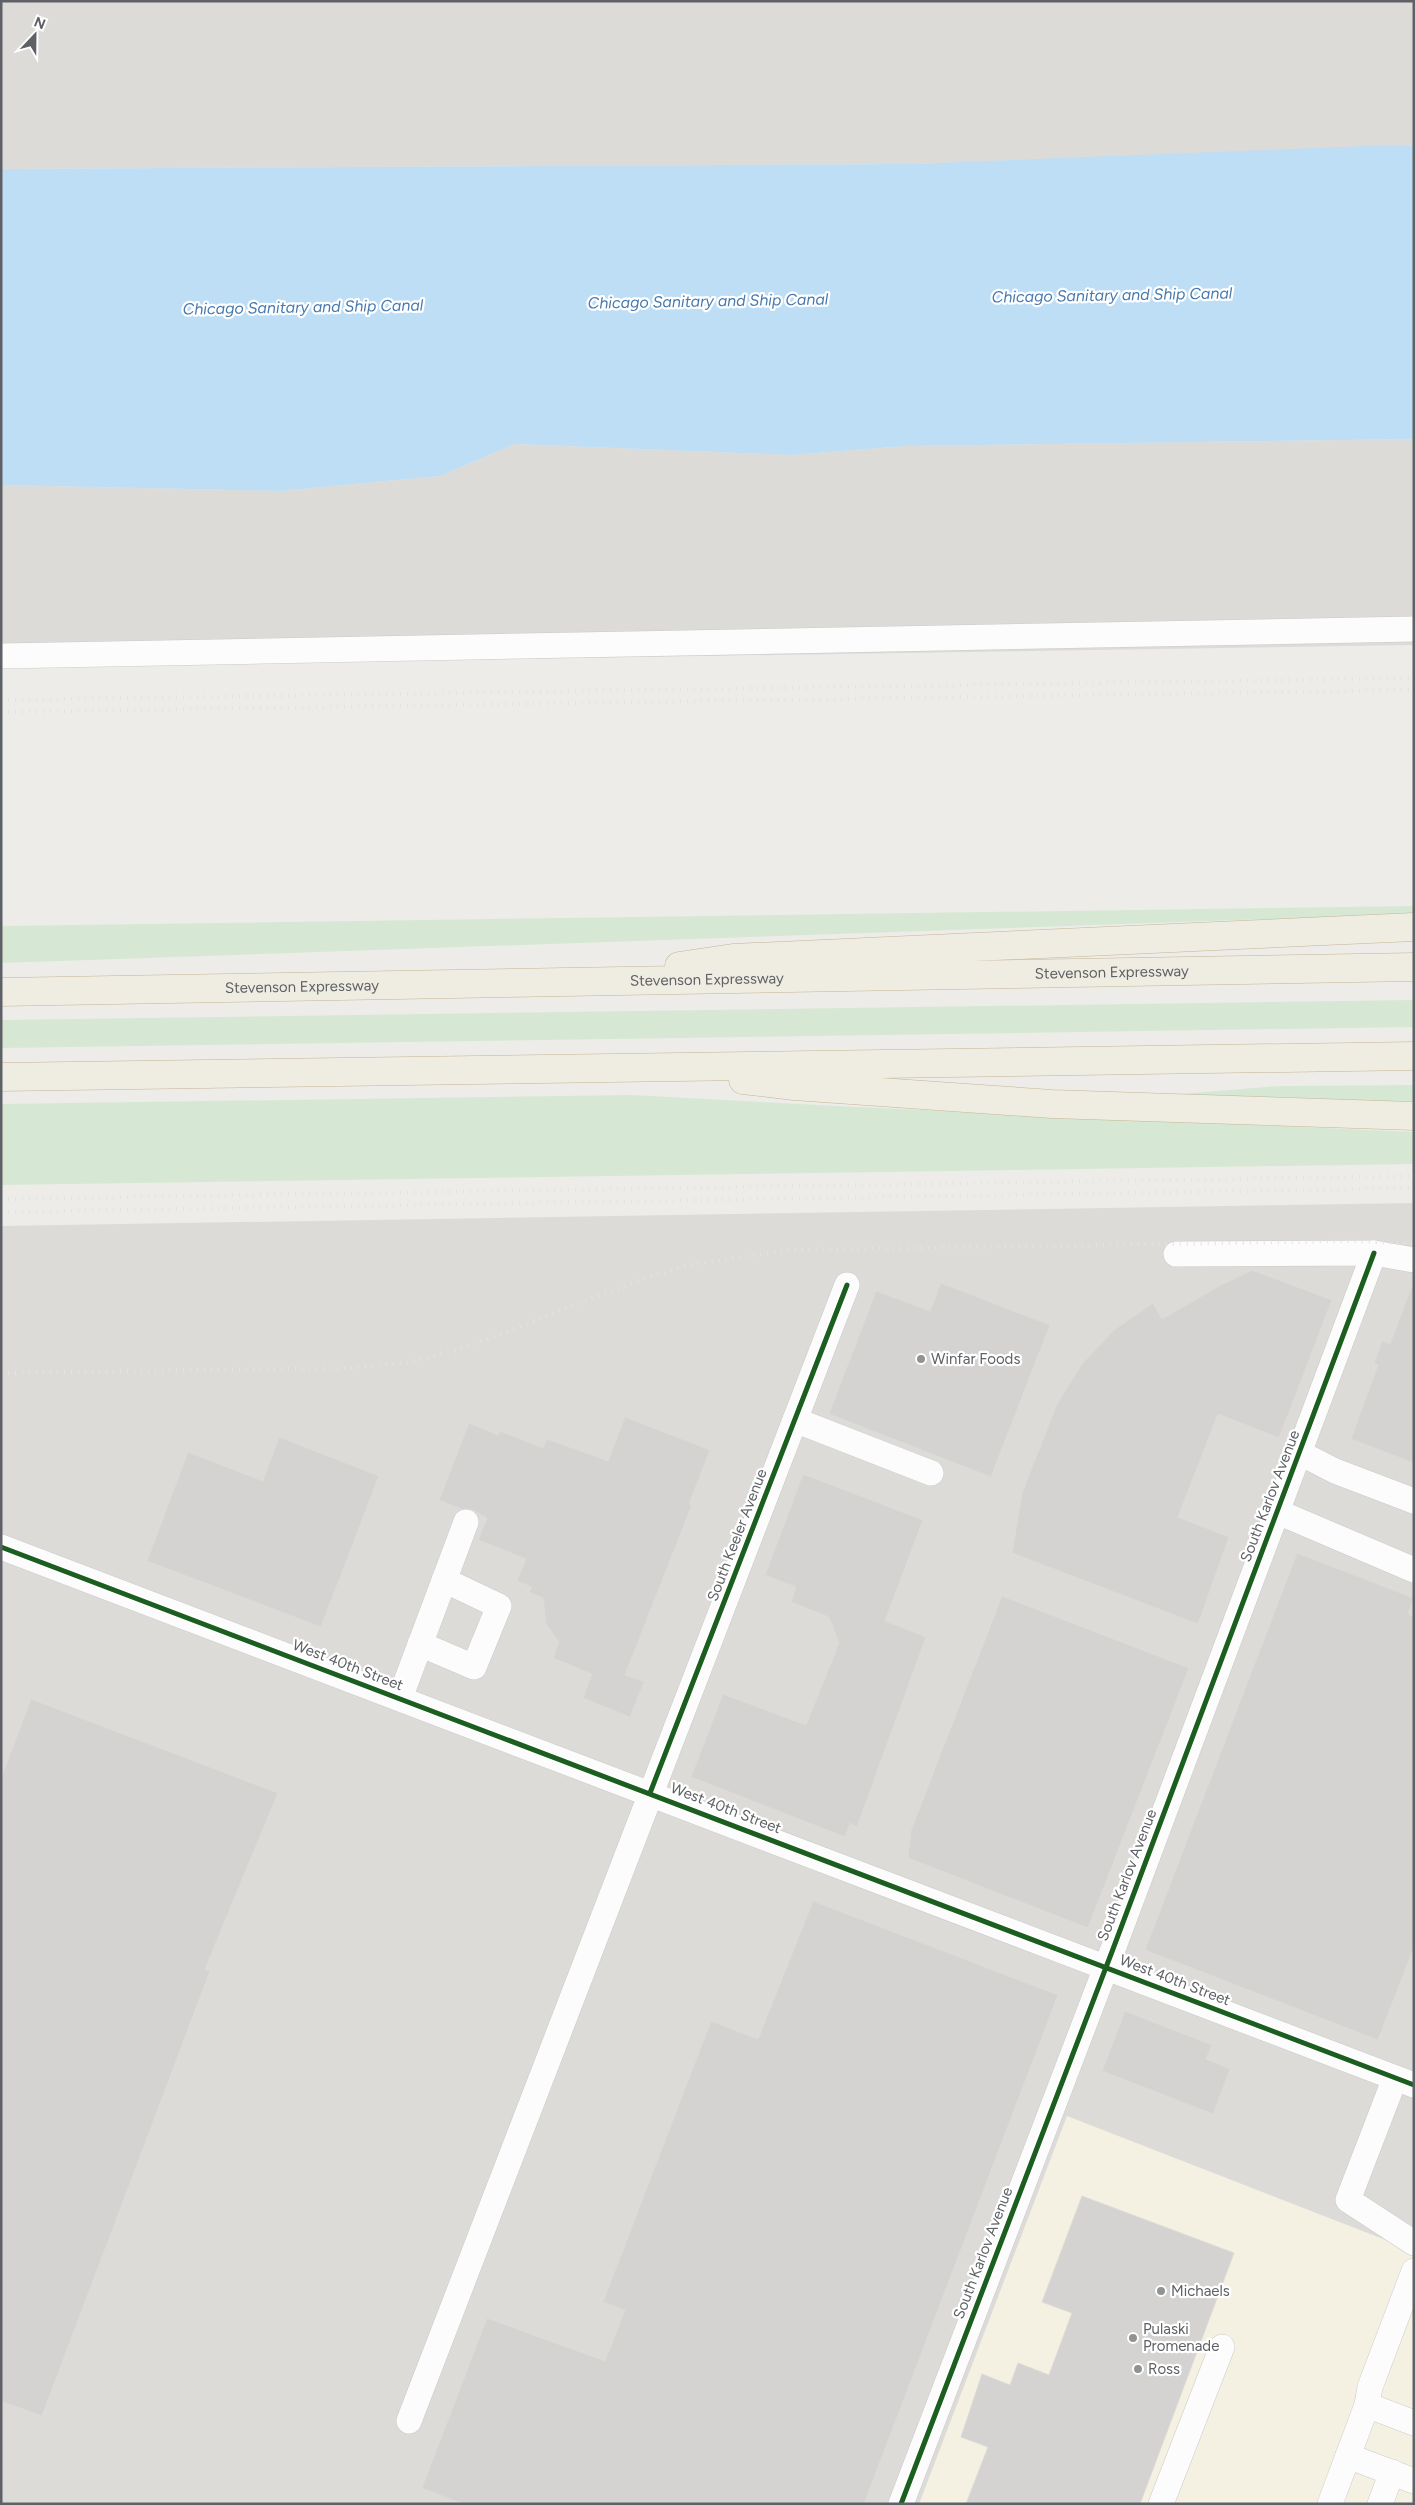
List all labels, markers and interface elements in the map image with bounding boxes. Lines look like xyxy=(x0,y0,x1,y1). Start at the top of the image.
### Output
north arrow xyxy=(10,10,60,60)
text: N xyxy=(31,14,48,33)
water label: Chicago Sanitary and Ship Canal xyxy=(992,283,1233,307)
water label: Chicago Sanitary and Ship Canal xyxy=(588,289,829,313)
water label: Chicago Sanitary and Ship Canal xyxy=(183,295,424,319)
street label: Stevenson Expressway xyxy=(1035,962,1189,983)
street label: Stevenson Expressway xyxy=(630,969,784,990)
street label: Stevenson Expressway xyxy=(225,976,379,997)
place label: Winfar Foods xyxy=(931,1350,1020,1368)
marker: Winfar Foods xyxy=(915,1353,927,1365)
street label: South Karlov Avenue xyxy=(1237,1428,1303,1564)
street label: South Keeler Avenue xyxy=(703,1466,771,1604)
street label: West 40th Street xyxy=(290,1636,406,1694)
street label: West 40th Street xyxy=(668,1779,784,1837)
street label: South Karlov Avenue xyxy=(1094,1807,1160,1943)
street label: West 40th Street xyxy=(1117,1951,1233,2009)
street label: South Karlov Avenue xyxy=(950,2185,1016,2321)
place label: Michaels xyxy=(1171,2282,1230,2300)
marker: Michaels xyxy=(1155,2285,1167,2297)
place label: Pulaski Promenade xyxy=(1143,2320,1219,2355)
marker: Pulaski Promenade xyxy=(1127,2332,1139,2344)
place label: Ross xyxy=(1148,2360,1180,2378)
marker: Ross xyxy=(1132,2363,1144,2375)

